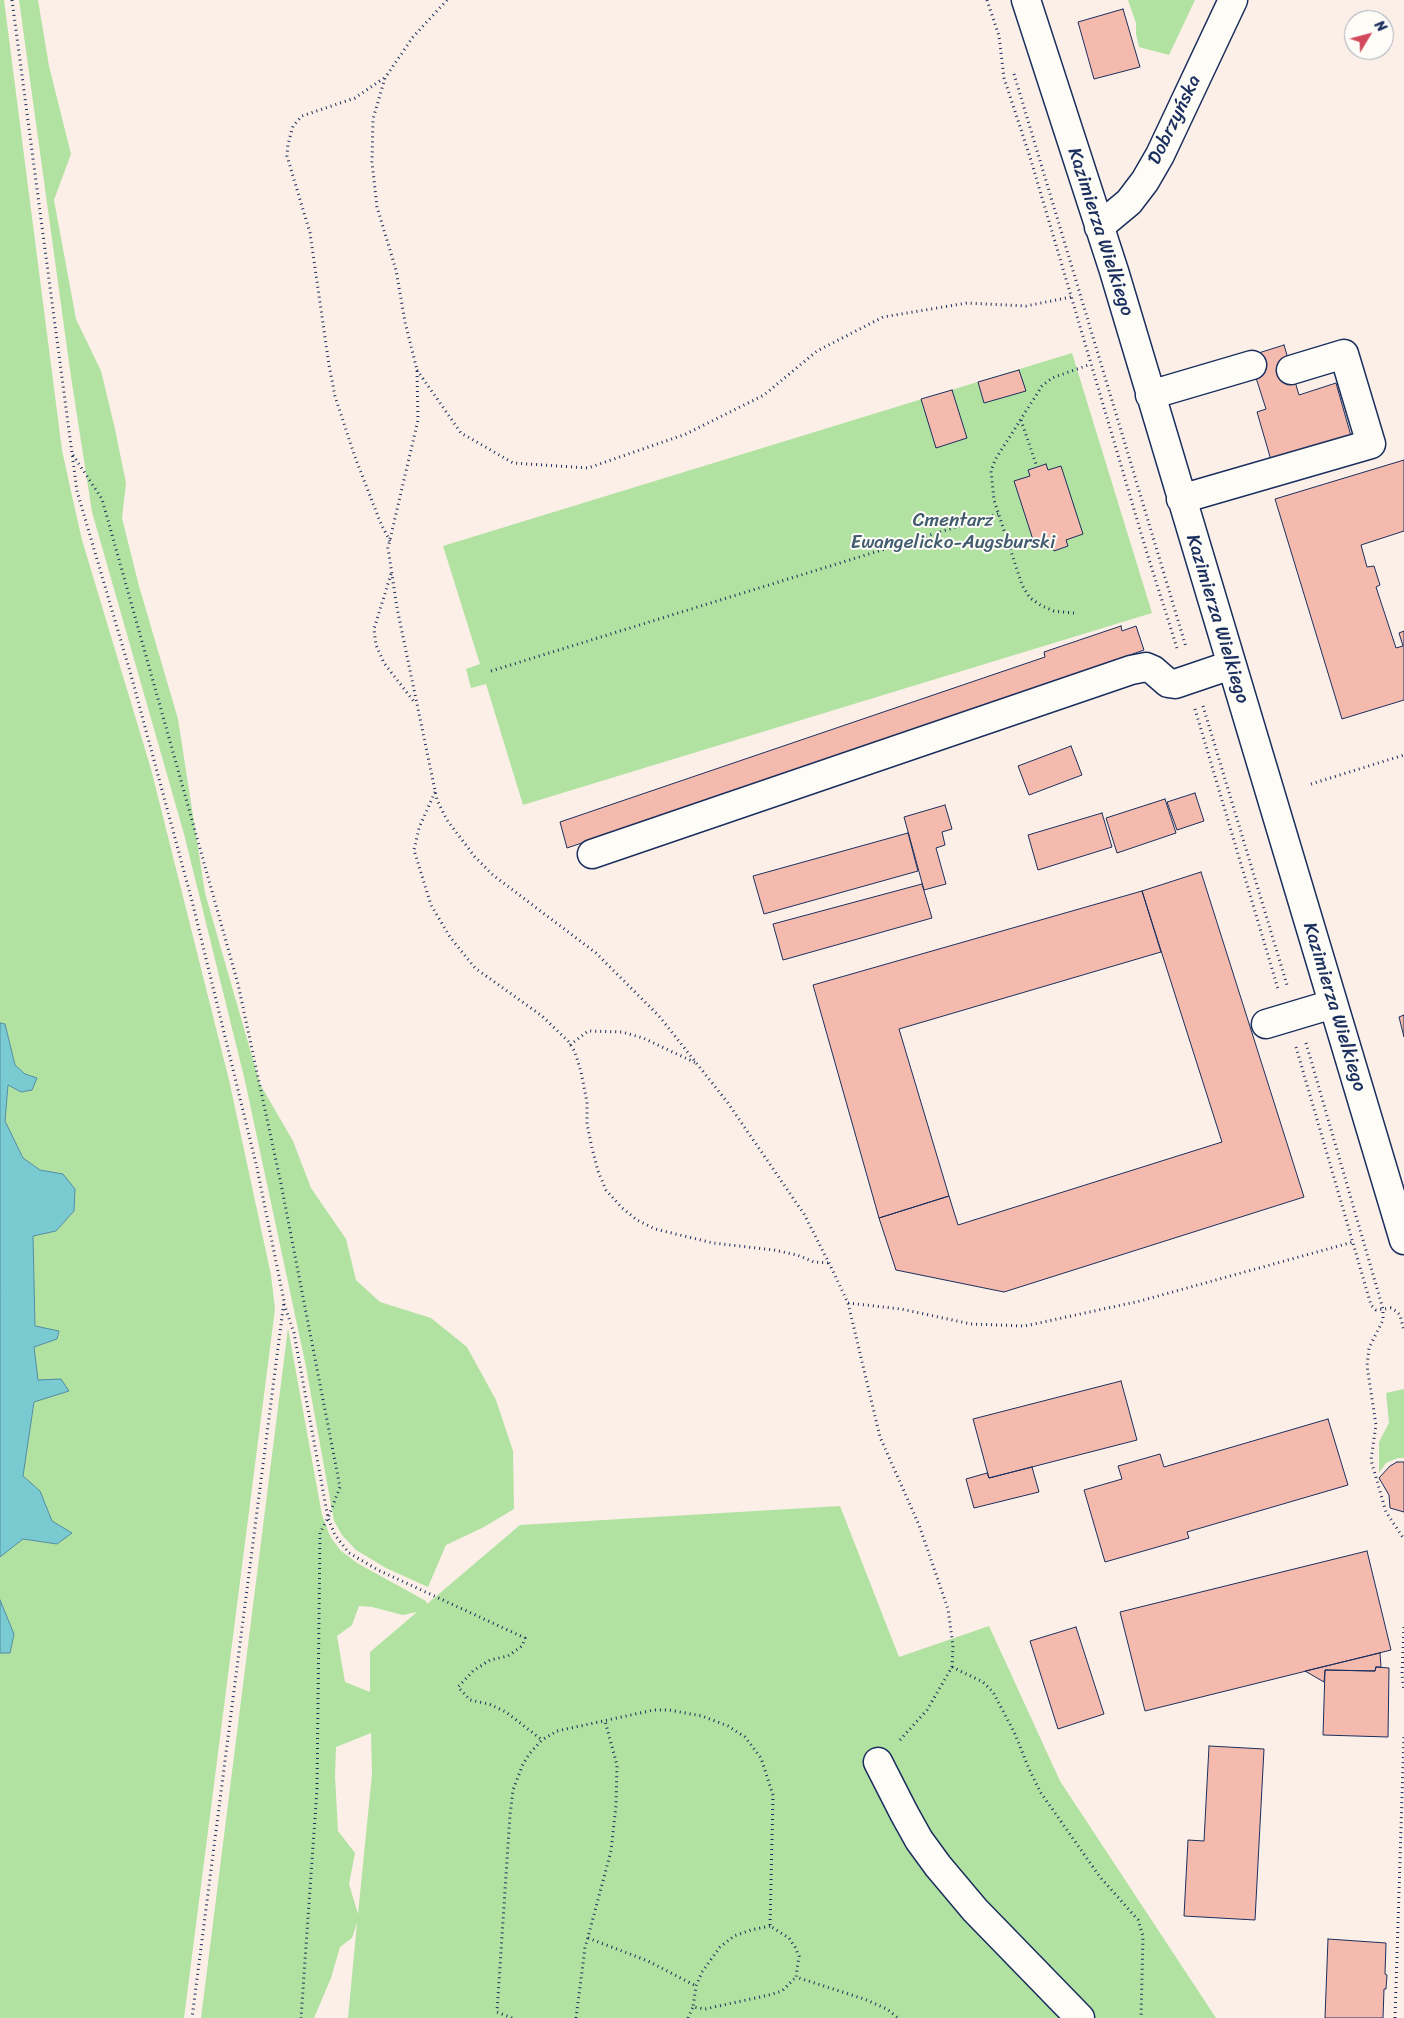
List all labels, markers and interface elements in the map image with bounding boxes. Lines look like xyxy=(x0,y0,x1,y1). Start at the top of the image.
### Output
north arrow xyxy=(1344,10,1394,60)
text: N xyxy=(1368,15,1393,38)
street label: Dobrzyńska xyxy=(1144,72,1206,168)
street label: Kazimierza Wielkiego xyxy=(1062,145,1138,319)
park label: Cmentarz Ewangelicko-Augsburski xyxy=(851,510,1055,554)
street label: Kazimierza Wielkiego xyxy=(1180,532,1254,706)
street label: Kazimierza Wielkiego xyxy=(1297,920,1371,1094)

